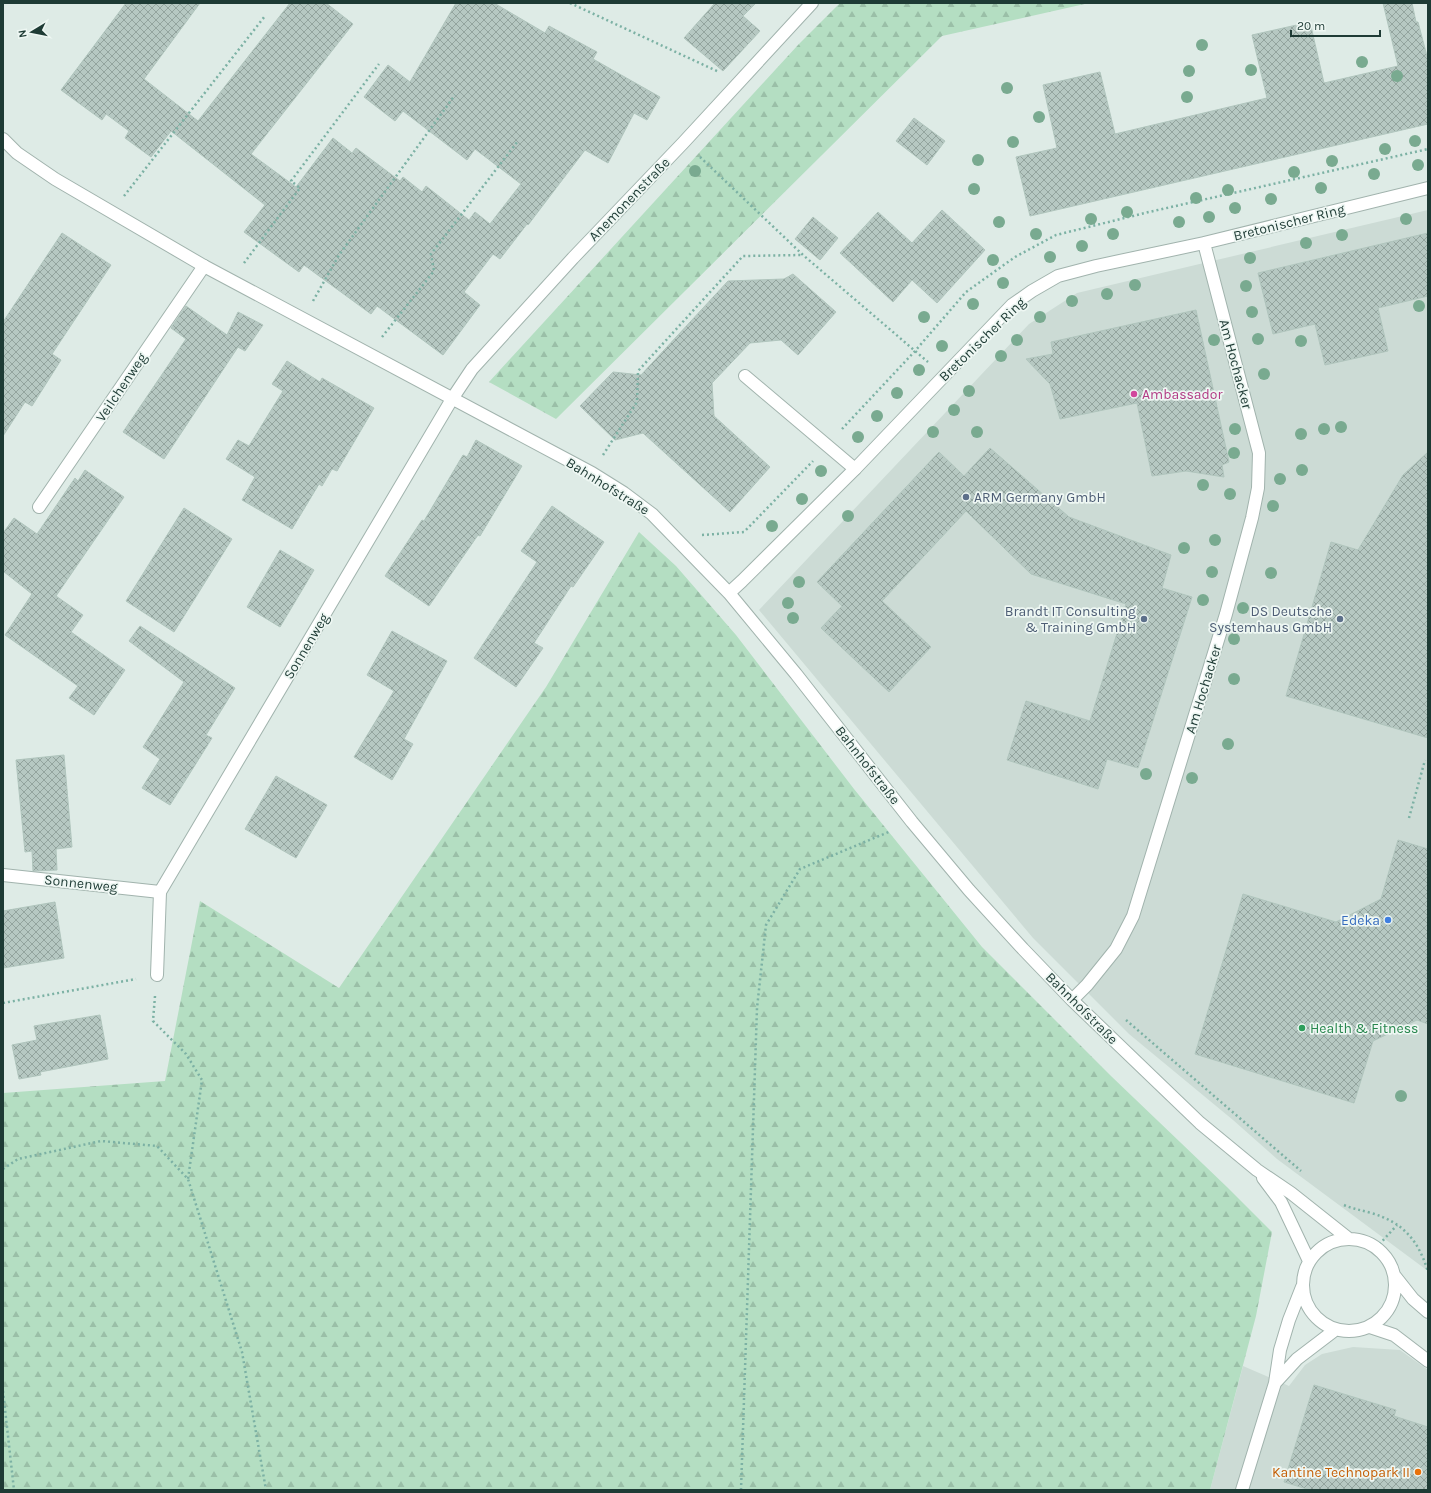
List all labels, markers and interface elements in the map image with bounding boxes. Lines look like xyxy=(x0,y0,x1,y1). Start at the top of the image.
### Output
north arrow xyxy=(12,12,52,52)
scale bar xyxy=(1291,12,1380,38)
text: 20 m xyxy=(1297,19,1325,33)
text: N xyxy=(16,29,30,39)
street label: Anemonenstraße xyxy=(585,154,674,245)
street label: Bretonischer Ring xyxy=(1232,200,1347,245)
street label: Bretonischer Ring xyxy=(935,294,1029,385)
street label: Am Hochacker xyxy=(1215,317,1256,412)
street label: Veilchenweg xyxy=(92,350,151,425)
place label: Ambassador xyxy=(1142,386,1224,403)
marker: Ambassador xyxy=(1129,389,1139,399)
street label: Bahnhofstraße xyxy=(563,454,653,519)
place label: ARM Germany GmbH xyxy=(974,489,1106,506)
marker: ARM Germany GmbH xyxy=(961,492,971,502)
place label: Brandt IT Consulting & Training GmbH xyxy=(1005,603,1136,636)
place label: DS Deutsche Systemhaus GmbH xyxy=(1209,603,1332,636)
street label: Sonnenweg xyxy=(280,610,333,682)
marker: Brandt IT Consulting & Training GmbH xyxy=(1139,614,1149,624)
marker: DS Deutsche Systemhaus GmbH xyxy=(1335,614,1345,624)
street label: Am Hochacker xyxy=(1182,642,1225,736)
street label: Bahnhofstraße xyxy=(832,723,904,808)
street label: Sonnenweg xyxy=(43,871,119,896)
place label: Edeka xyxy=(1341,912,1380,929)
marker: Edeka xyxy=(1383,915,1393,925)
street label: Bahnhofstraße xyxy=(1042,969,1121,1048)
place label: Health & Fitness xyxy=(1310,1020,1418,1037)
marker: Health & Fitness xyxy=(1297,1023,1307,1033)
place label: Kantine Technopark II xyxy=(1272,1464,1410,1481)
marker: Kantine Technopark II xyxy=(1413,1467,1423,1477)

